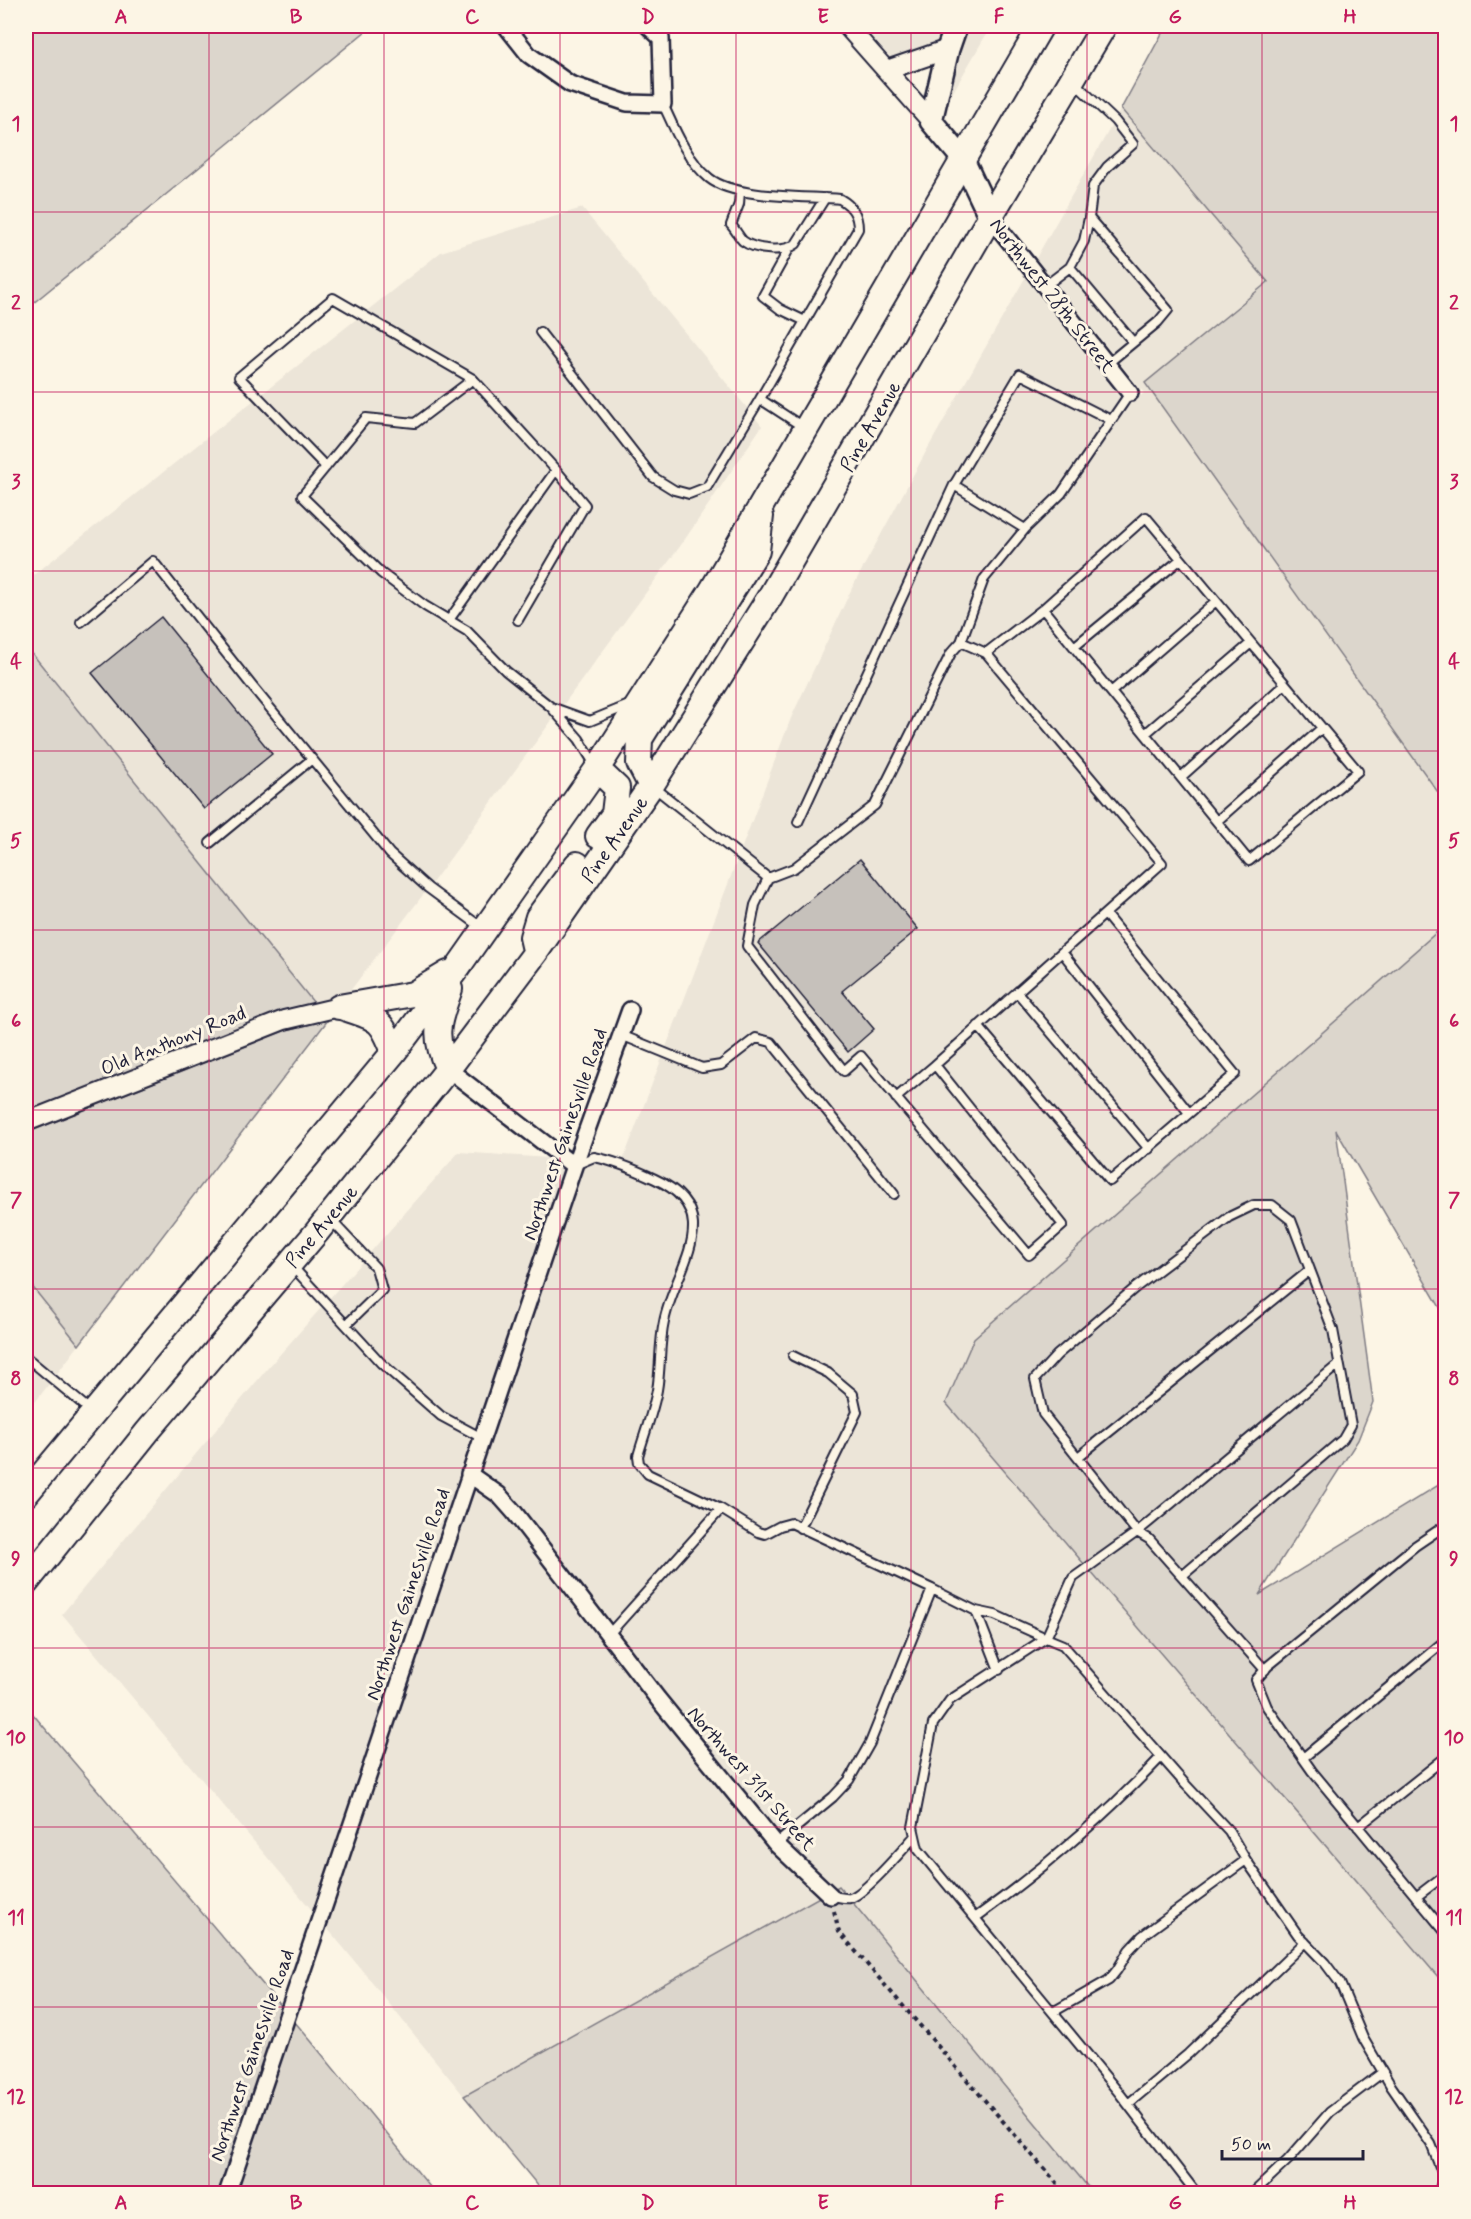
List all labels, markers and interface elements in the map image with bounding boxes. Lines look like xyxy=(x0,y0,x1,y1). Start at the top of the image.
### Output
text: A xyxy=(114,4,128,31)
text: B xyxy=(290,4,303,31)
text: C xyxy=(465,4,480,31)
text: D xyxy=(641,4,655,31)
text: E xyxy=(817,4,829,31)
text: F xyxy=(994,4,1005,31)
text: G xyxy=(1168,4,1182,31)
text: H xyxy=(1343,4,1357,31)
text: 1 xyxy=(12,111,20,138)
text: 1 xyxy=(1450,111,1458,138)
street label: Northwest 28th Street xyxy=(983,213,1121,379)
text: 2 xyxy=(11,290,21,317)
text: 2 xyxy=(1449,290,1459,317)
street label: Pine Avenue xyxy=(834,376,908,477)
text: 3 xyxy=(11,469,21,496)
text: 3 xyxy=(1449,469,1459,496)
text: 4 xyxy=(10,649,22,676)
text: 4 xyxy=(1448,649,1460,676)
street label: Pine Avenue xyxy=(575,791,655,889)
text: 5 xyxy=(10,828,22,855)
text: 5 xyxy=(1448,828,1460,855)
street label: Old Anthony Road xyxy=(97,1000,250,1083)
text: 6 xyxy=(11,1008,21,1035)
text: 6 xyxy=(1449,1008,1459,1035)
street label: Northwest Gainesville Road xyxy=(516,1025,614,1244)
street label: Pine Avenue xyxy=(279,1180,365,1274)
text: 7 xyxy=(10,1187,22,1214)
text: 7 xyxy=(1448,1187,1460,1214)
text: 8 xyxy=(10,1366,22,1393)
text: 8 xyxy=(1448,1366,1460,1393)
street label: Northwest Gainesville Road xyxy=(359,1485,457,1704)
text: 9 xyxy=(11,1546,21,1573)
text: 9 xyxy=(1449,1546,1459,1573)
street label: Northwest 31st Street xyxy=(681,1701,821,1857)
text: 10 xyxy=(6,1725,26,1752)
text: 10 xyxy=(1444,1725,1464,1752)
text: 11 xyxy=(7,1905,25,1932)
text: 11 xyxy=(1445,1905,1463,1932)
street label: Northwest Gainesville Road xyxy=(203,1946,301,2165)
text: 12 xyxy=(6,2084,26,2111)
text: 12 xyxy=(1444,2084,1464,2111)
scale bar xyxy=(1222,2123,1363,2161)
text: 50 m xyxy=(1231,2133,1271,2157)
text: A xyxy=(114,2190,128,2217)
text: B xyxy=(290,2190,303,2217)
text: C xyxy=(465,2190,480,2217)
text: D xyxy=(641,2190,655,2217)
text: E xyxy=(817,2190,829,2217)
text: F xyxy=(994,2190,1005,2217)
text: G xyxy=(1168,2190,1182,2217)
text: H xyxy=(1343,2190,1357,2217)

